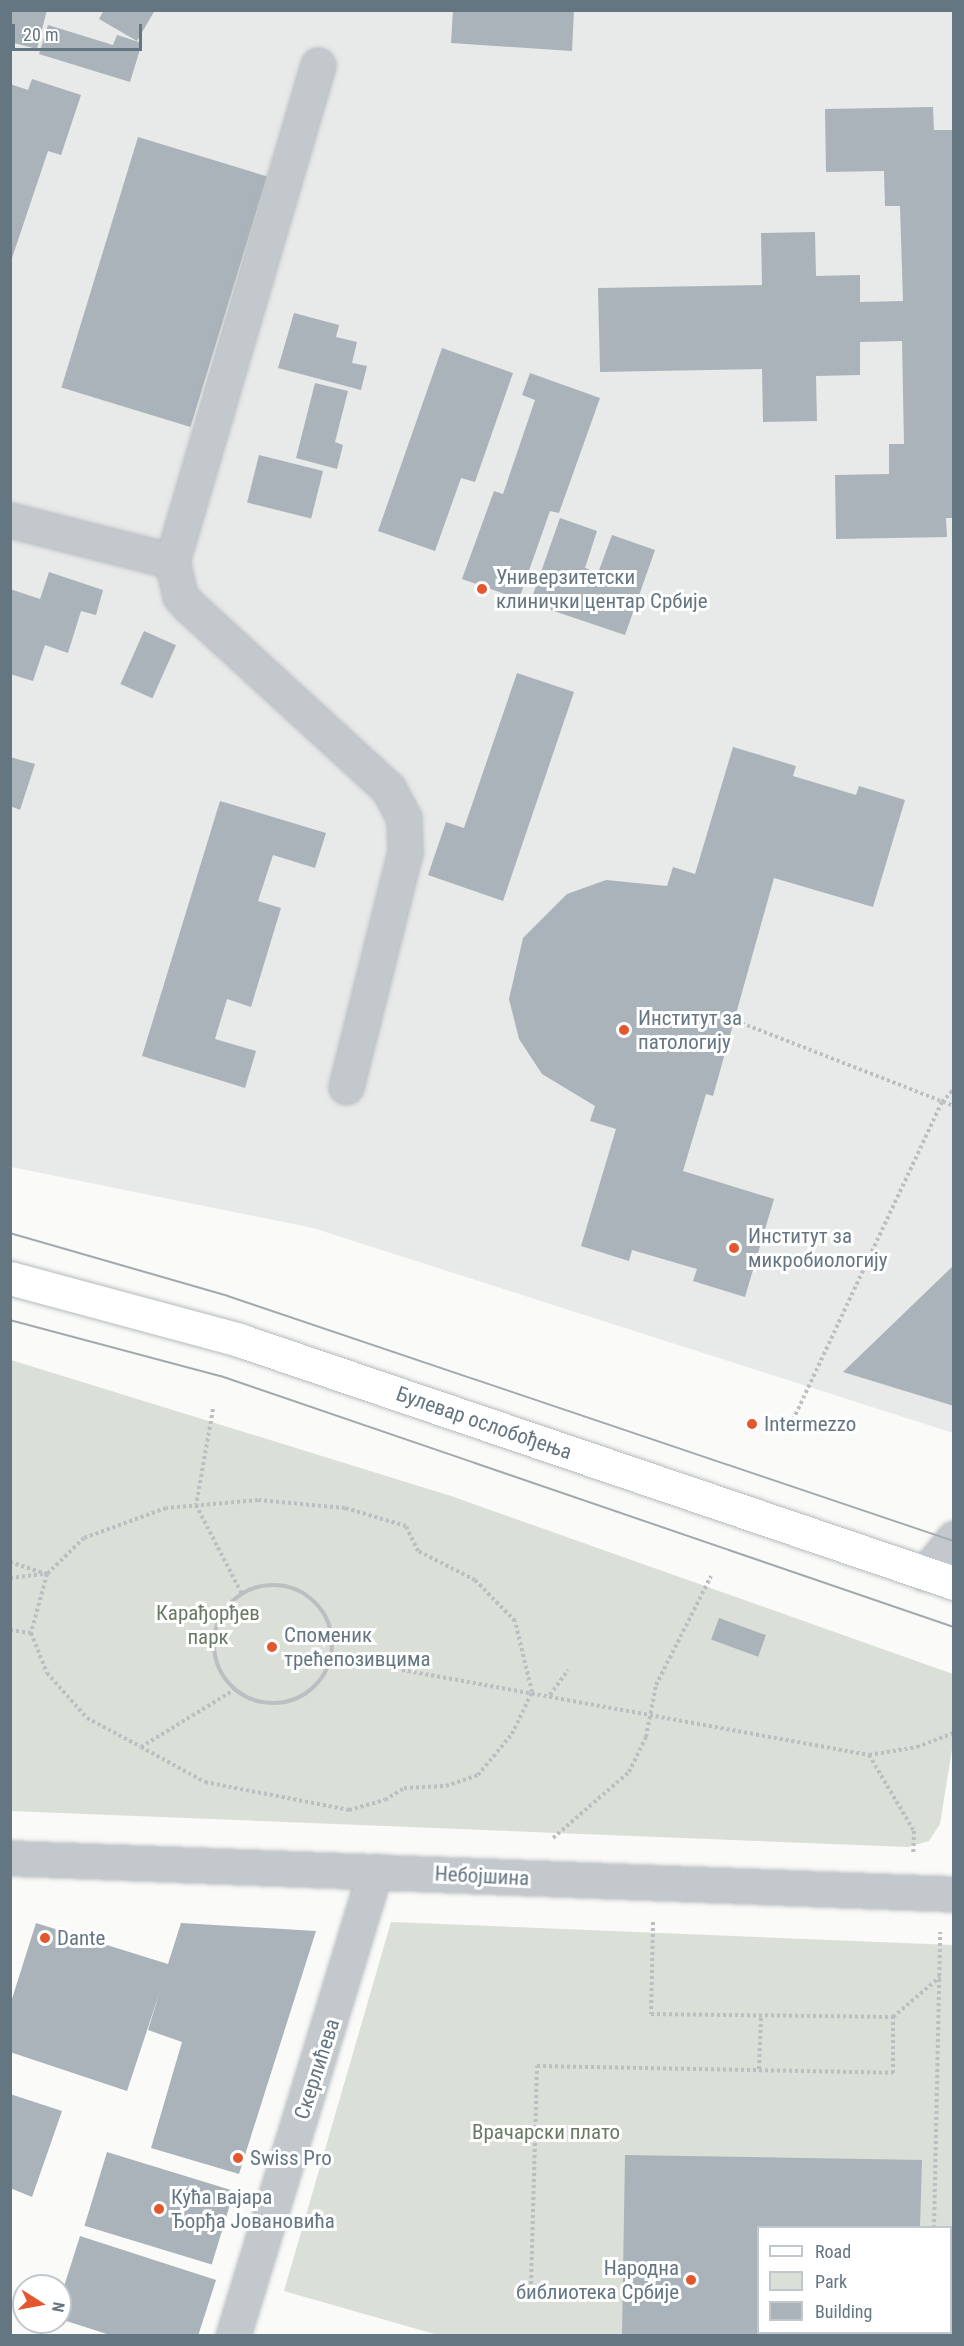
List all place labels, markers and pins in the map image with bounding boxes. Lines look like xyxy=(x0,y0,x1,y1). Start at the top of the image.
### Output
place label: Универзитетски клинички центар Србије xyxy=(496,564,708,614)
marker: Универзитетски клинички центар Србије xyxy=(473,580,491,598)
place label: Институт за патологију xyxy=(638,1005,742,1055)
marker: Институт за патологију xyxy=(615,1021,633,1039)
place label: Институт за микробиологију xyxy=(748,1223,888,1273)
marker: Институт за микробиологију xyxy=(725,1239,743,1257)
place label: Intermezzo xyxy=(764,1411,856,1437)
marker: Intermezzo xyxy=(745,1417,759,1431)
place label: Споменик трећепозивцима xyxy=(284,1622,431,1672)
marker: Споменик трећепозивцима xyxy=(265,1640,279,1654)
place label: Dante xyxy=(57,1925,105,1951)
marker: Dante xyxy=(38,1931,52,1945)
place label: Swiss Pro xyxy=(250,2145,332,2171)
marker: Swiss Pro xyxy=(231,2151,245,2165)
place label: Кућа вајара Ђорђа Јовановића xyxy=(171,2184,335,2234)
marker: Кућа вајара Ђорђа Јовановића xyxy=(152,2202,166,2216)
place label: Народна библиотека Србије xyxy=(516,2255,679,2305)
marker: Народна библиотека Србије xyxy=(684,2273,698,2287)

